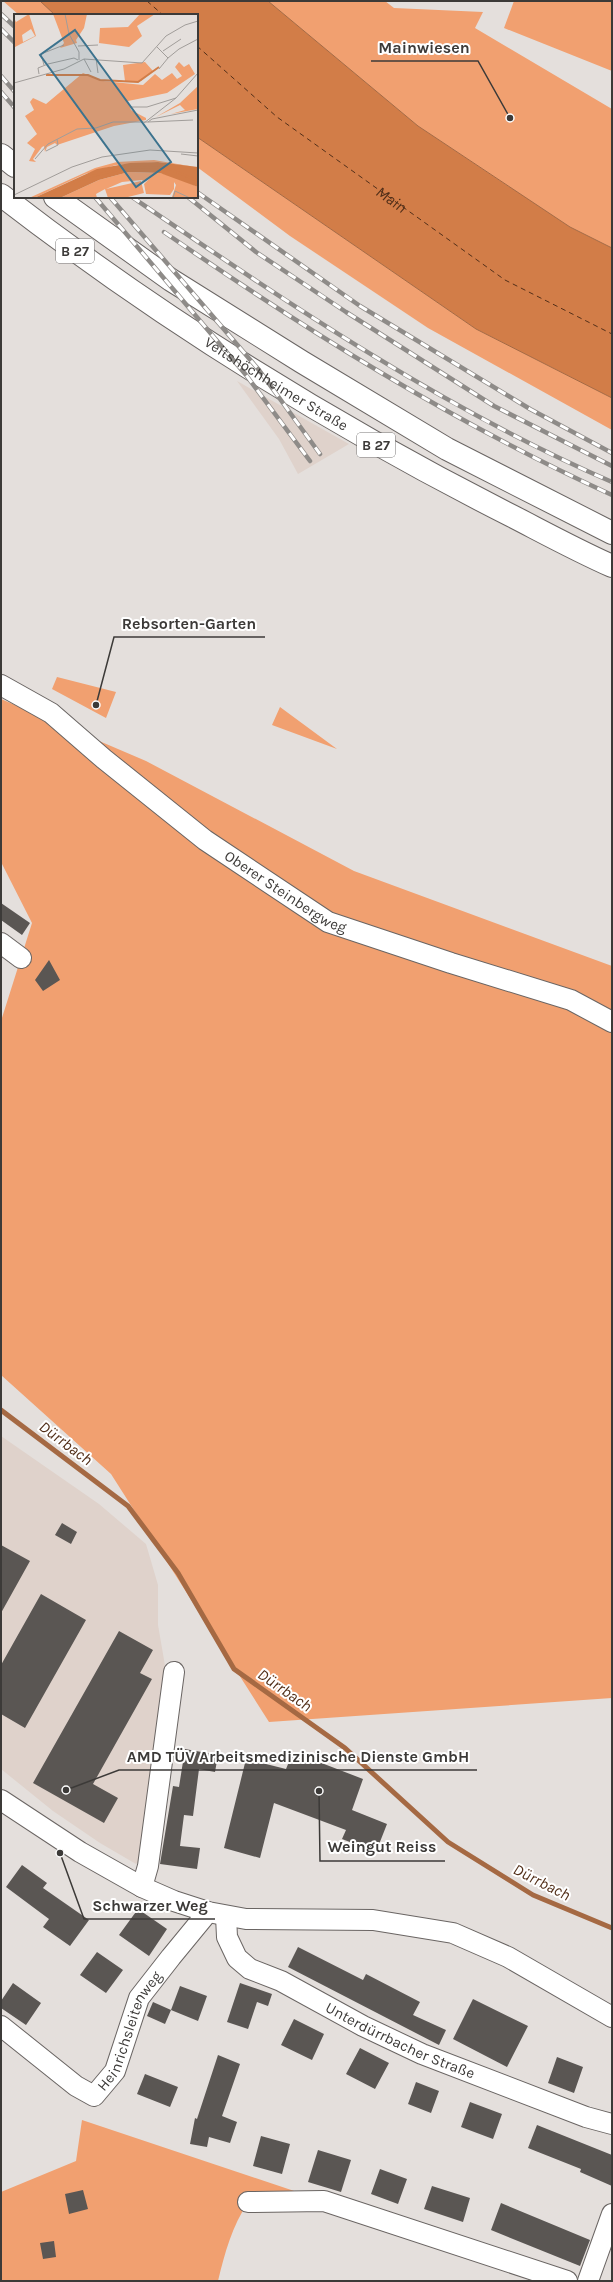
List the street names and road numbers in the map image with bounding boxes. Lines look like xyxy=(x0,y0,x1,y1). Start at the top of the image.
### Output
road number: B 27 xyxy=(56,239,94,263)
street label: Veitshöchheimer Straße xyxy=(201,333,351,434)
road number: B 27 xyxy=(357,433,395,457)
street label: Oberer Steinbergweg xyxy=(221,846,349,937)
street label: Heinrichsleitenweg xyxy=(93,1967,166,2095)
street label: Unterdürrbacher Straße xyxy=(322,1998,477,2082)

